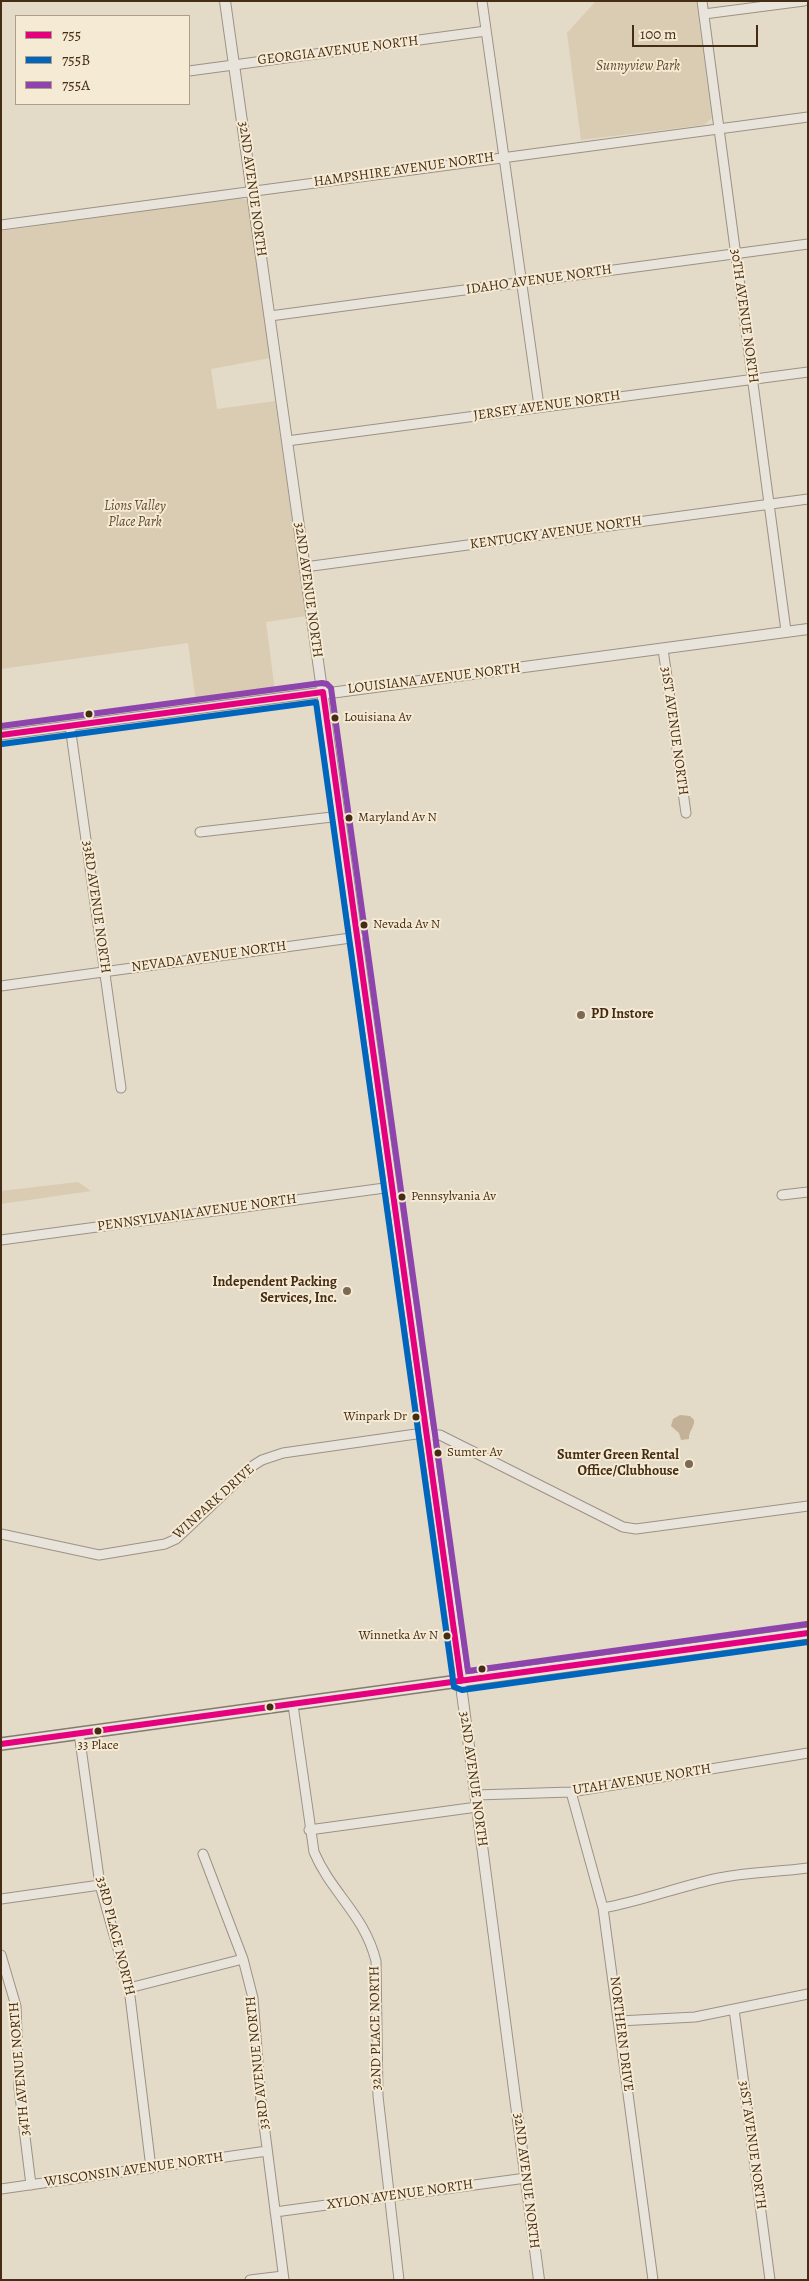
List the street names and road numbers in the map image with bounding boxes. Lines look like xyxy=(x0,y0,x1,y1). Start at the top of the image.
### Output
street label: GEORGIA AVENUE NORTH xyxy=(256,33,420,69)
street label: 32ND AVENUE NORTH xyxy=(234,120,270,258)
street label: HAMPSHIRE AVENUE NORTH xyxy=(313,149,495,191)
street label: 30TH AVENUE NORTH xyxy=(726,248,762,384)
street label: IDAHO AVENUE NORTH xyxy=(465,261,613,299)
street label: JERSEY AVENUE NORTH xyxy=(472,387,622,425)
street label: KENTUCKY AVENUE NORTH xyxy=(469,513,643,553)
street label: 32ND AVENUE NORTH xyxy=(290,521,326,659)
street label: LOUISIANA AVENUE NORTH xyxy=(346,660,522,698)
street label: 31ST AVENUE NORTH xyxy=(657,665,691,797)
street label: 33RD AVENUE NORTH xyxy=(78,839,114,975)
street label: NEVADA AVENUE NORTH xyxy=(130,938,288,976)
street label: PENNSYLVANIA AVENUE NORTH xyxy=(96,1191,298,1235)
street label: WINPARK DRIVE xyxy=(170,1461,258,1543)
street label: 32ND AVENUE NORTH xyxy=(455,1710,491,1848)
street label: UTAH AVENUE NORTH xyxy=(572,1761,712,1799)
street label: 33RD PLACE NORTH xyxy=(92,1875,138,1997)
street label: 32ND PLACE NORTH xyxy=(367,1966,385,2090)
street label: NORTHERN DRIVE xyxy=(606,1975,636,2093)
street label: 33RD AVENUE NORTH xyxy=(243,1995,273,2131)
street label: 34TH AVENUE NORTH xyxy=(6,2001,34,2137)
street label: 31ST AVENUE NORTH xyxy=(735,2079,769,2211)
street label: 32ND AVENUE NORTH xyxy=(509,2112,543,2250)
street label: WISCONSIN AVENUE NORTH xyxy=(43,2149,225,2191)
street label: XYLON AVENUE NORTH xyxy=(326,2176,474,2214)

